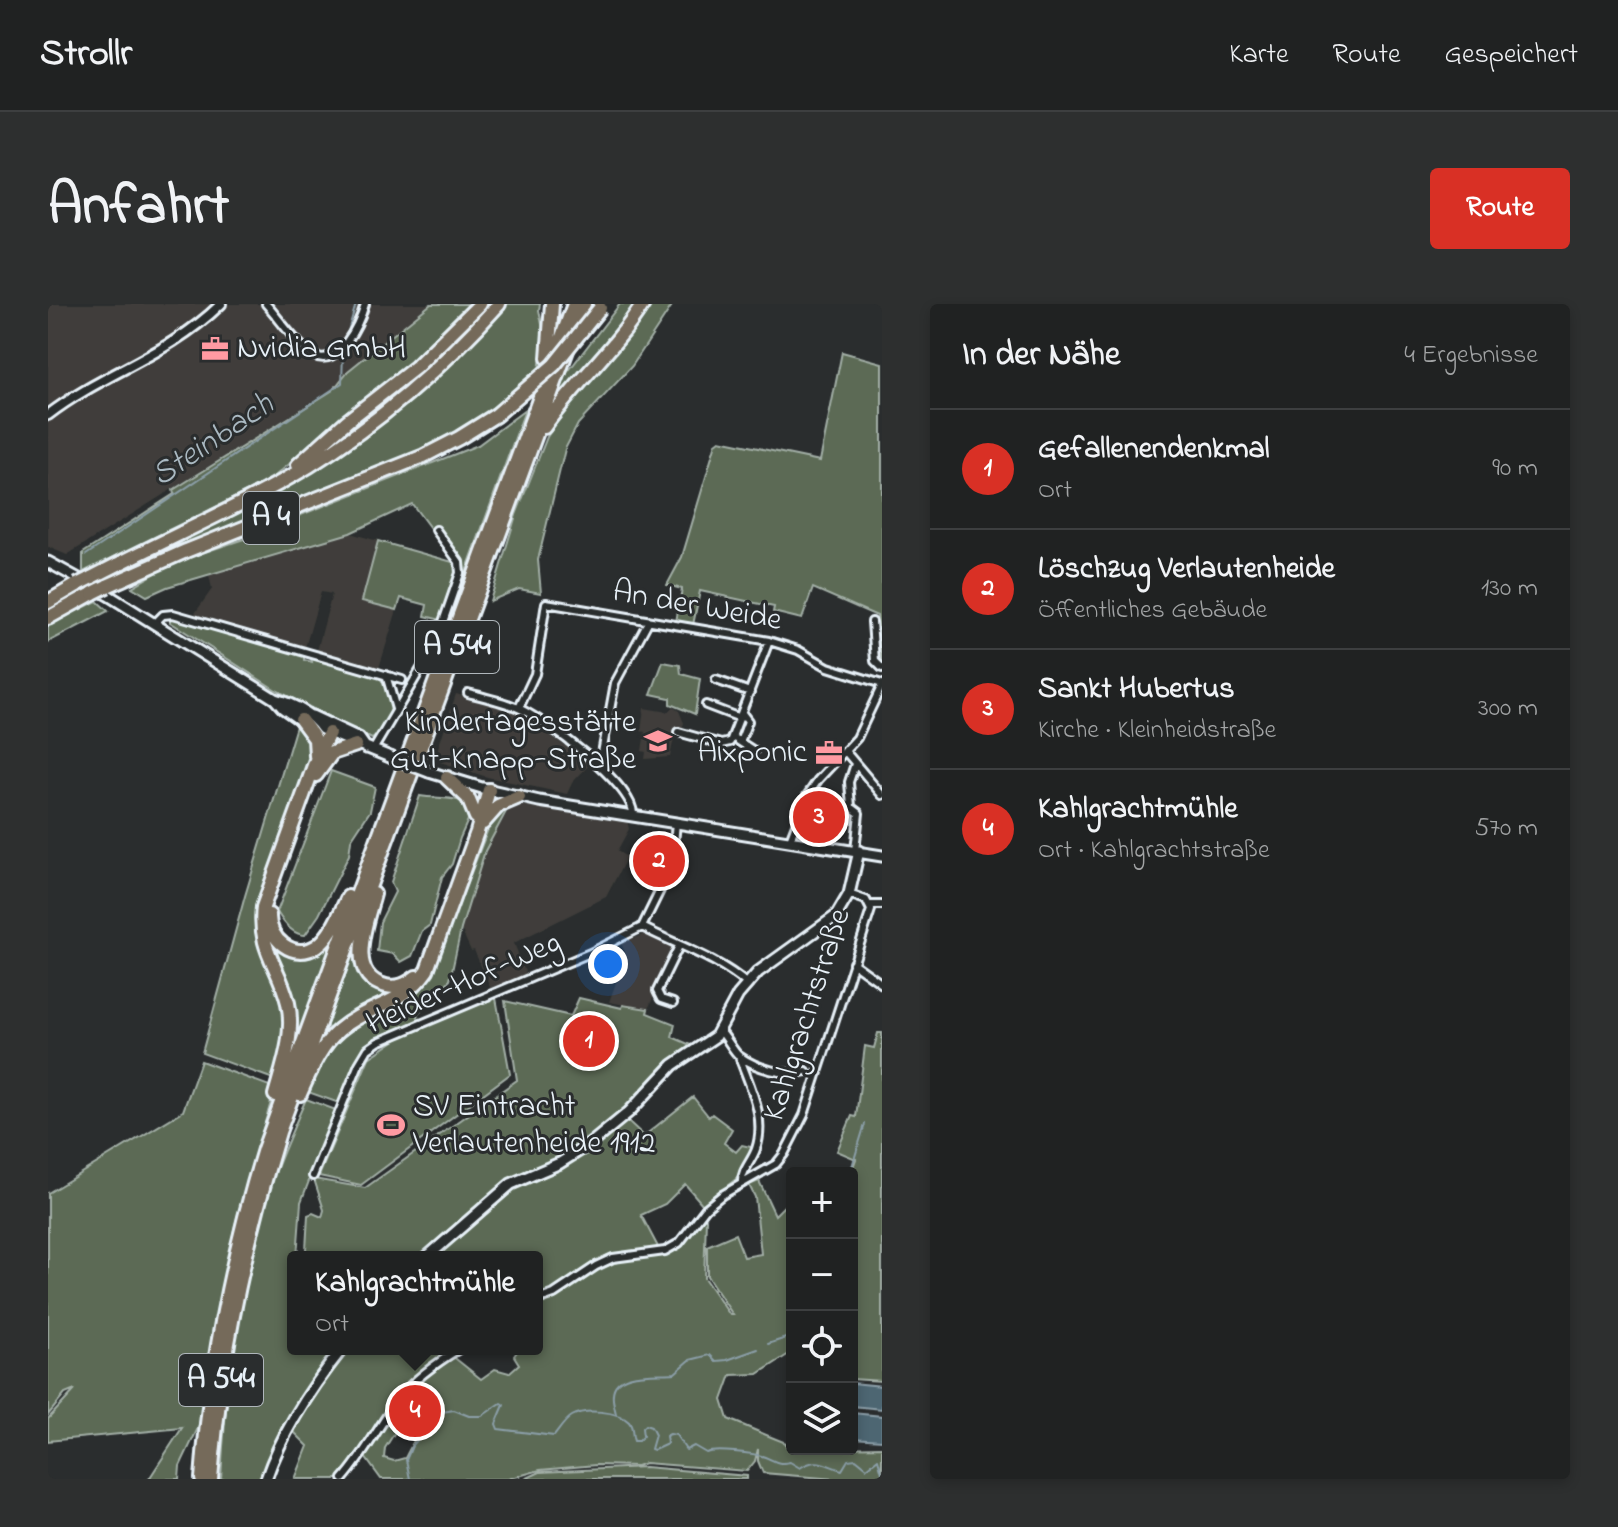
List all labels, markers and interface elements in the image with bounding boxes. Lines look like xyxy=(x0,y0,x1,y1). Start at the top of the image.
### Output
text: Strollr xyxy=(40,27,132,83)
text: Karte xyxy=(1229,35,1289,76)
text: Route xyxy=(1333,35,1400,76)
text: Gespeichert xyxy=(1444,35,1578,76)
text: Anfahrt xyxy=(48,168,229,249)
button: Route xyxy=(1430,168,1570,249)
place label: Nvidia GmbH xyxy=(237,326,406,373)
text: In der Nähe xyxy=(962,331,1120,381)
office icon: Nvidia GmbH xyxy=(200,334,230,364)
text: 4 Ergebnisse xyxy=(1404,337,1538,375)
water label: Steinbach xyxy=(141,381,285,501)
text: Gefallenendenkmal xyxy=(1038,428,1270,472)
text: 1 xyxy=(984,450,992,488)
text: 90 m xyxy=(1492,450,1538,488)
text: Ort xyxy=(1038,472,1072,510)
road number: A 4 xyxy=(243,492,299,544)
text: Löschzug Verlautenheide xyxy=(1038,548,1335,592)
street label: An der Weide xyxy=(609,569,786,645)
text: 2 xyxy=(982,570,994,608)
text: 130 m xyxy=(1481,570,1538,608)
text: Öffentliches Gebäude xyxy=(1038,592,1267,630)
road number: A 544 xyxy=(415,621,499,673)
text: Sankt Hubertus xyxy=(1038,668,1234,712)
text: 3 xyxy=(983,690,993,728)
text: 300 m xyxy=(1478,690,1538,728)
place label: Kindertagesstätte Gut-Knapp-Straße xyxy=(390,700,637,784)
text: Kirche · Kleinheidstraße xyxy=(1038,712,1276,750)
school or university icon: Kindertagesstätte Gut-Knapp-Straße xyxy=(643,726,673,756)
place label: Aixponic xyxy=(697,730,808,777)
office icon: Aixponic xyxy=(814,738,844,768)
pin: 3 xyxy=(793,787,845,847)
text: Kahlgrachtmühle xyxy=(1038,788,1238,832)
text: 4 xyxy=(983,810,993,848)
text: 570 m xyxy=(1475,810,1538,848)
pin: 2 xyxy=(633,831,685,891)
text: Ort · Kahlgrachtstraße xyxy=(1038,832,1270,870)
street label: Kahlgrachtstraße xyxy=(752,902,865,1127)
street label: Heider-Hof-Weg xyxy=(359,920,569,1048)
your location xyxy=(588,944,628,984)
pin: 1 xyxy=(563,1011,615,1071)
place label: SV Eintracht Verlautenheide 1912 xyxy=(412,1084,656,1168)
sports icon: SV Eintracht Verlautenheide 1912 xyxy=(376,1110,406,1140)
map controls xyxy=(786,1167,858,1455)
button: + xyxy=(786,1167,858,1239)
button: − xyxy=(786,1239,858,1311)
popup xyxy=(287,1251,543,1355)
text: Kahlgrachtmühle xyxy=(315,1262,515,1306)
text: Ort xyxy=(315,1306,349,1344)
button: locate xyxy=(786,1311,858,1383)
road number: A 544 xyxy=(179,1354,263,1406)
pin: 4 xyxy=(389,1381,441,1441)
button: layers xyxy=(786,1383,858,1455)

